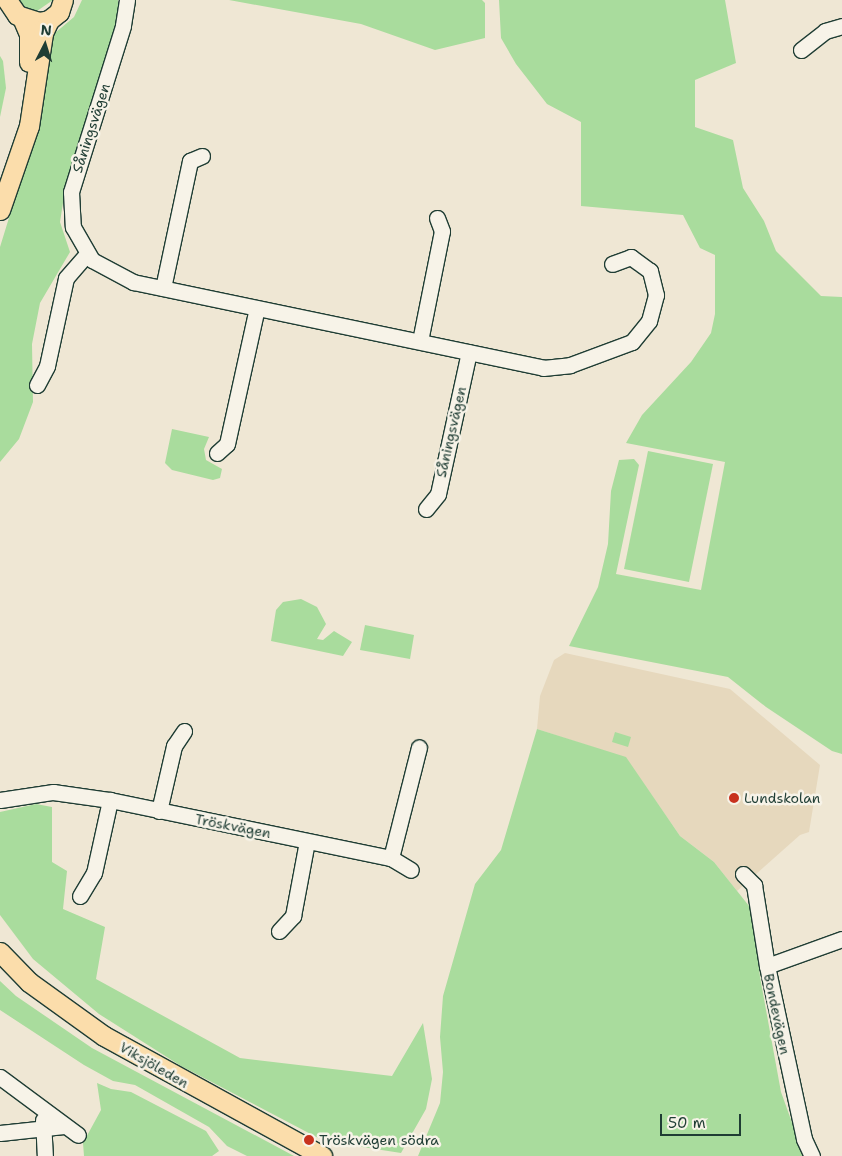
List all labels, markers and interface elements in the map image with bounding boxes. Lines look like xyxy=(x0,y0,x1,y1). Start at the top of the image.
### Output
north arrow xyxy=(20,20,70,70)
text: N xyxy=(40,21,53,40)
street label: Såningsvägen xyxy=(69,81,113,175)
street label: Såningsvägen xyxy=(432,385,470,479)
place label: Lundskolan xyxy=(744,790,820,806)
marker: Lundskolan xyxy=(728,792,740,804)
street label: Tröskvägen xyxy=(194,810,272,842)
street label: Bondevägen xyxy=(760,972,794,1056)
street label: Viksjöleden xyxy=(117,1039,191,1091)
scale bar xyxy=(662,1104,743,1136)
text: 50 m xyxy=(668,1113,706,1133)
place label: Tröskvägen södra xyxy=(319,1132,439,1148)
marker: Tröskvägen södra xyxy=(303,1134,315,1146)

